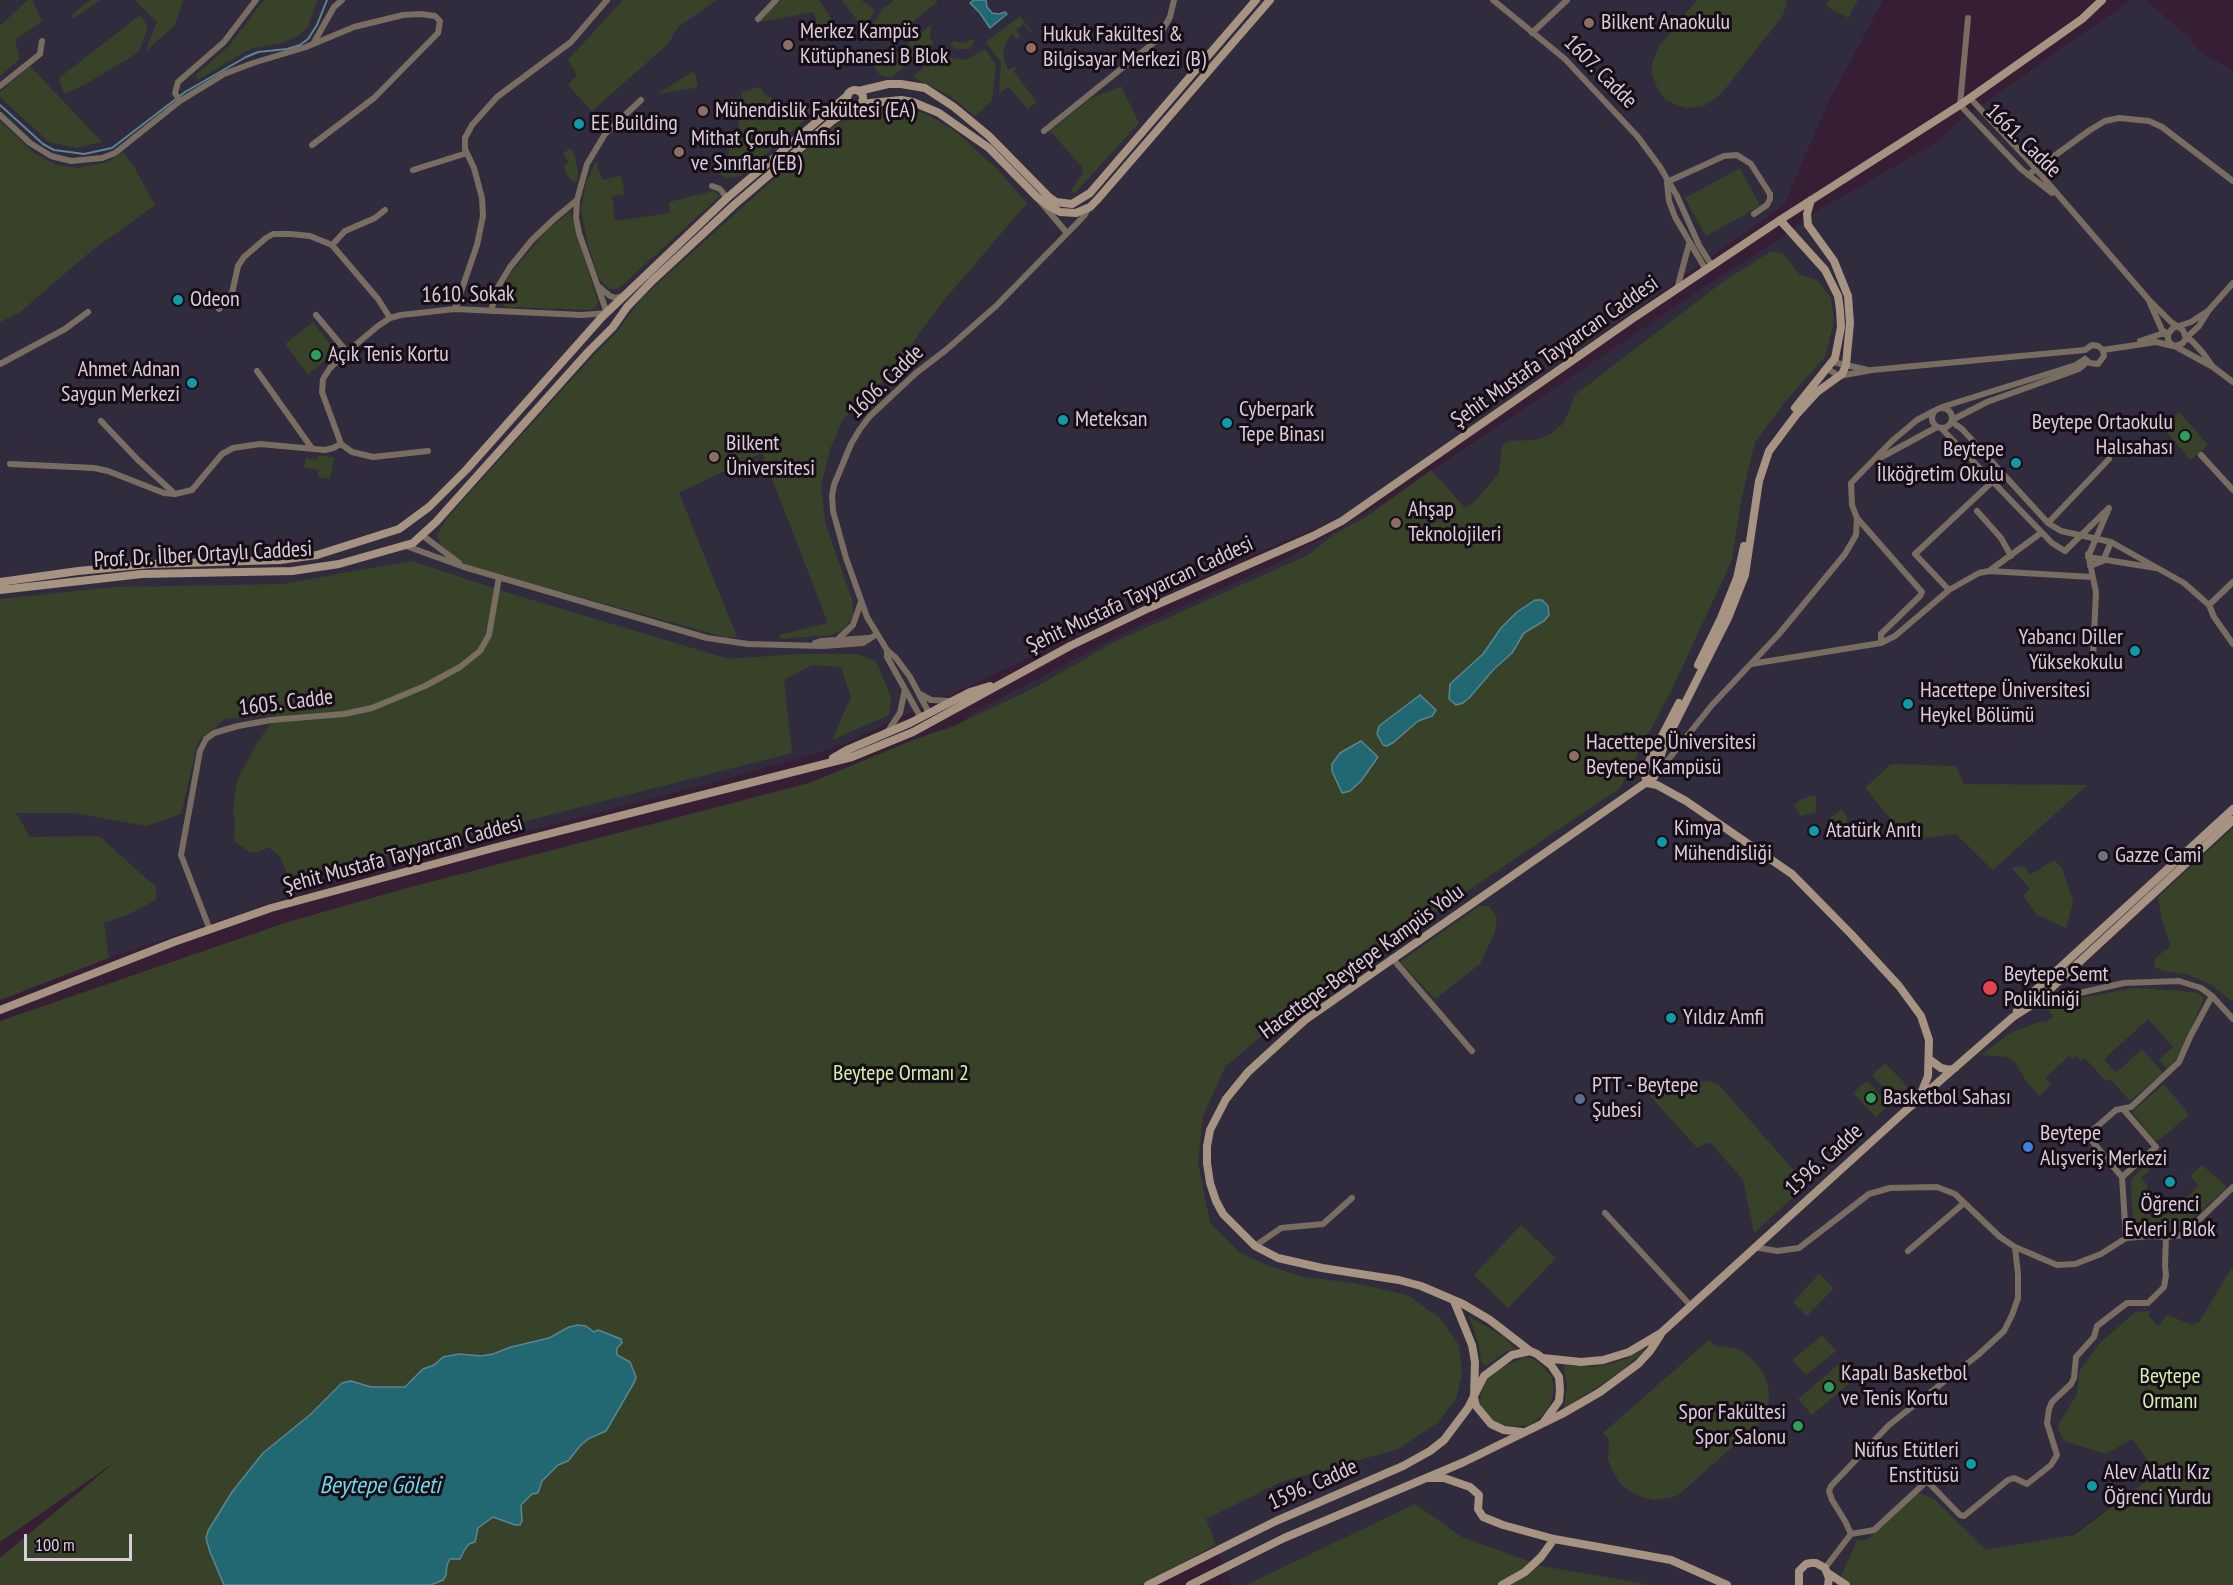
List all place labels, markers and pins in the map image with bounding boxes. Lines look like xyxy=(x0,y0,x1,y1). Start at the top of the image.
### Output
place label: Bilkent Anaokulu xyxy=(1601,10,1730,36)
marker: Bilkent Anaokulu xyxy=(1582,16,1596,30)
place label: Merkez Kampüs Kütüphanesi B Blok xyxy=(800,19,948,70)
place label: Hukuk Fakültesi & Bilgisayar Merkezi (B) xyxy=(1043,22,1206,74)
marker: Merkez Kampüs Kütüphanesi B Blok xyxy=(781,38,795,52)
marker: Hukuk Fakültesi & Bilgisayar Merkezi (B) xyxy=(1024,41,1038,55)
place label: Mühendislik Fakültesi (EA) xyxy=(715,98,915,124)
marker: Mühendislik Fakültesi (EA) xyxy=(696,104,710,118)
place label: EE Building xyxy=(591,111,678,137)
marker: EE Building xyxy=(572,117,586,131)
place label: Mithat Çoruh Amfisi ve Sınıflar (EB) xyxy=(691,126,840,178)
marker: Mithat Çoruh Amfisi ve Sınıflar (EB) xyxy=(672,145,686,159)
place label: Odeon xyxy=(190,287,240,313)
marker: Odeon xyxy=(171,293,185,307)
place label: Açık Tenis Kortu xyxy=(328,342,449,368)
marker: Açık Tenis Kortu xyxy=(309,348,323,362)
place label: Ahmet Adnan Saygun Merkezi xyxy=(61,357,180,408)
marker: Ahmet Adnan Saygun Merkezi xyxy=(185,376,199,390)
place label: Cyberpark Tepe Binası xyxy=(1239,397,1325,448)
place label: Meteksan xyxy=(1075,407,1147,433)
place label: Beytepe Ortaokulu Halısahası xyxy=(2032,410,2173,462)
marker: Meteksan xyxy=(1056,413,1070,427)
marker: Cyberpark Tepe Binası xyxy=(1220,416,1234,430)
marker: Beytepe Ortaokulu Halısahası xyxy=(2178,429,2192,443)
place label: Bilkent Üniversitesi xyxy=(726,431,815,482)
place label: Beytepe İlköğretim Okulu xyxy=(1877,437,2004,488)
marker: Bilkent Üniversitesi xyxy=(707,450,721,464)
marker: Beytepe İlköğretim Okulu xyxy=(2009,456,2023,470)
place label: Ahşap Teknolojileri xyxy=(1408,497,1501,548)
marker: Ahşap Teknolojileri xyxy=(1389,516,1403,530)
place label: Yabancı Diller Yüksekokulu xyxy=(2019,625,2123,676)
marker: Yabancı Diller Yüksekokulu xyxy=(2128,644,2142,658)
place label: Hacettepe Üniversitesi Heykel Bölümü xyxy=(1920,678,2090,730)
marker: Hacettepe Üniversitesi Heykel Bölümü xyxy=(1901,697,1915,711)
place label: Hacettepe Üniversitesi Beytepe Kampüsü xyxy=(1586,730,1756,782)
marker: Hacettepe Üniversitesi Beytepe Kampüsü xyxy=(1567,749,1581,763)
place label: Kimya Mühendisliği xyxy=(1674,816,1772,867)
place label: Atatürk Anıtı xyxy=(1826,818,1921,844)
marker: Atatürk Anıtı xyxy=(1807,824,1821,838)
marker: Kimya Mühendisliği xyxy=(1655,835,1669,849)
place label: Gazze Cami xyxy=(2115,843,2202,869)
marker: Gazze Cami xyxy=(2096,849,2110,863)
place label: Beytepe Semt Polikliniği xyxy=(2004,962,2108,1014)
marker: Beytepe Semt Polikliniği xyxy=(1981,979,1999,997)
place label: Yıldız Amfi xyxy=(1683,1005,1764,1031)
marker: Yıldız Amfi xyxy=(1664,1011,1678,1025)
place label: PTT - Beytepe Şubesi xyxy=(1592,1073,1698,1124)
place label: Basketbol Sahası xyxy=(1883,1085,2011,1111)
marker: Basketbol Sahası xyxy=(1864,1091,1878,1105)
marker: PTT - Beytepe Şubesi xyxy=(1573,1092,1587,1106)
place label: Beytepe Alışveriş Merkezi xyxy=(2040,1121,2167,1172)
marker: Beytepe Alışveriş Merkezi xyxy=(2021,1140,2035,1154)
marker: Öğrenci Evleri J Blok xyxy=(2163,1175,2177,1189)
place label: Öğrenci Evleri J Blok xyxy=(2124,1192,2216,1244)
place label: Kapalı Basketbol ve Tenis Kortu xyxy=(1841,1361,1967,1412)
marker: Kapalı Basketbol ve Tenis Kortu xyxy=(1822,1380,1836,1394)
place label: Spor Fakültesi Spor Salonu xyxy=(1679,1400,1786,1452)
marker: Spor Fakültesi Spor Salonu xyxy=(1791,1419,1805,1433)
place label: Nüfus Etütleri Enstitüsü xyxy=(1854,1438,1959,1490)
marker: Nüfus Etütleri Enstitüsü xyxy=(1964,1457,1978,1471)
place label: Alev Alatlı Kız Öğrenci Yurdu xyxy=(2104,1460,2211,1512)
marker: Alev Alatlı Kız Öğrenci Yurdu xyxy=(2085,1479,2099,1493)

